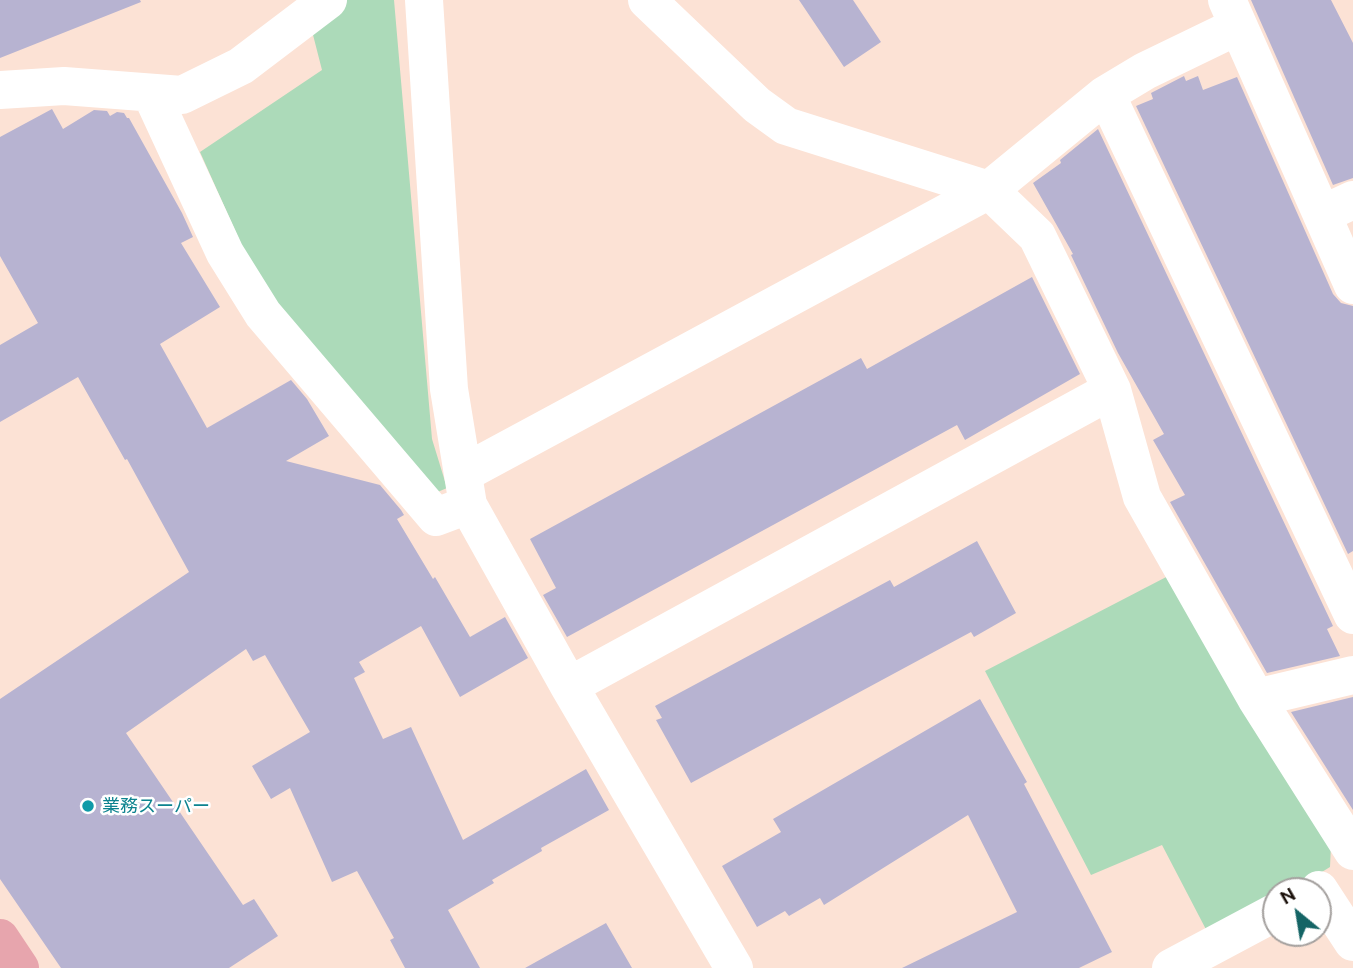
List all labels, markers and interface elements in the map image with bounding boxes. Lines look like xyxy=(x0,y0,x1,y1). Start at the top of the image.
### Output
place label: 業務スーパー xyxy=(102,795,210,817)
marker: 業務スーパー xyxy=(80,798,96,814)
north arrow xyxy=(1262,877,1332,947)
text: N xyxy=(1276,882,1299,909)

